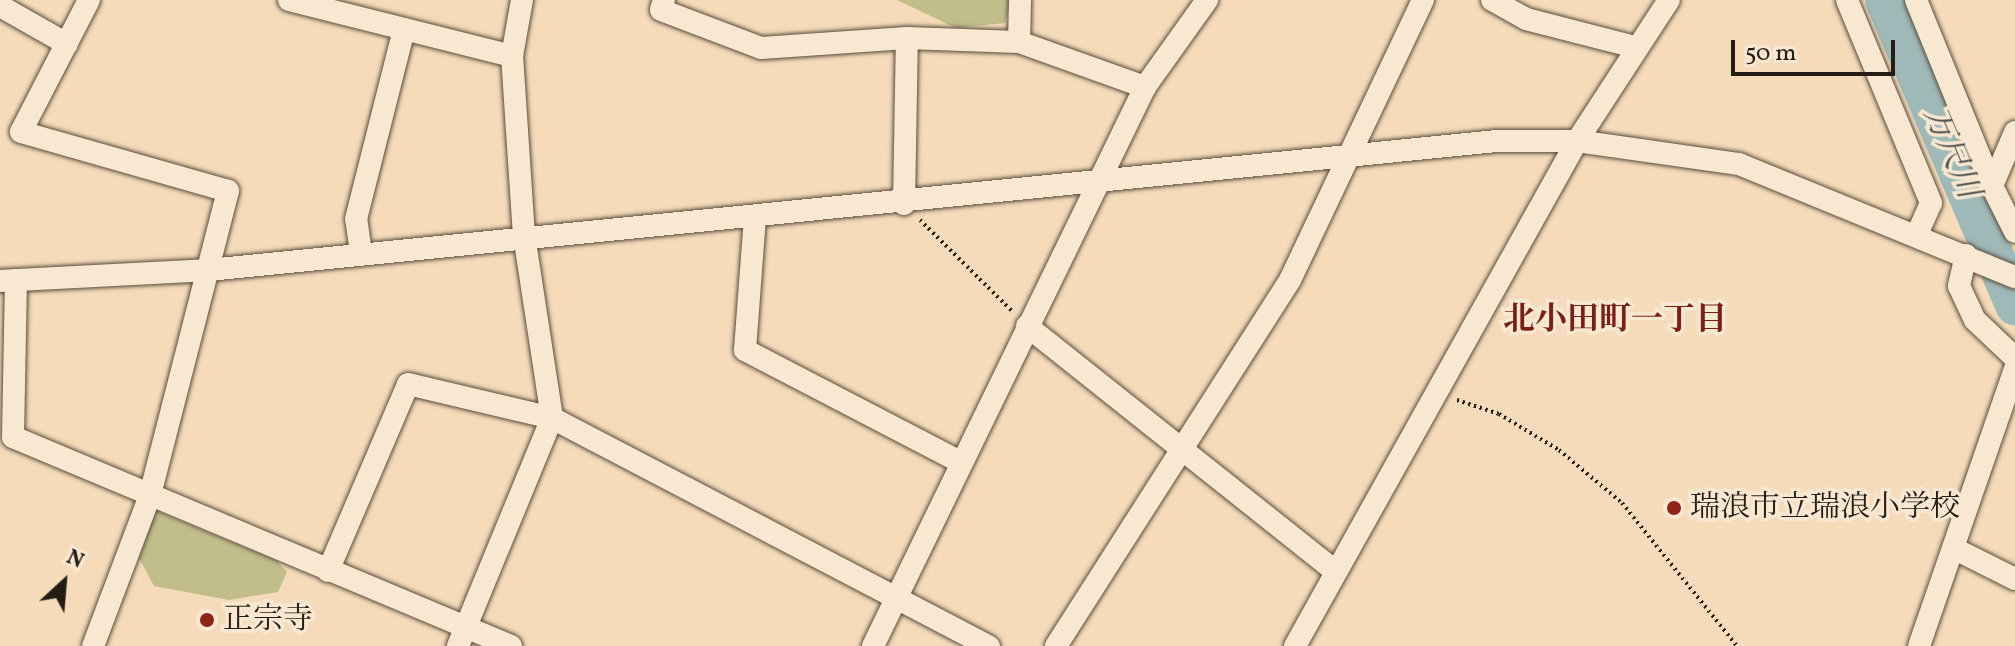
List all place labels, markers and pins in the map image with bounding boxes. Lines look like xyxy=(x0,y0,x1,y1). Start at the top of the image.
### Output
place label: 瑞浪市立瑞浪小学校 xyxy=(1690,490,1960,526)
marker: 瑞浪市立瑞浪小学校 xyxy=(1665,499,1683,517)
place label: 正宗寺 xyxy=(223,602,313,638)
marker: 正宗寺 xyxy=(198,611,216,629)

